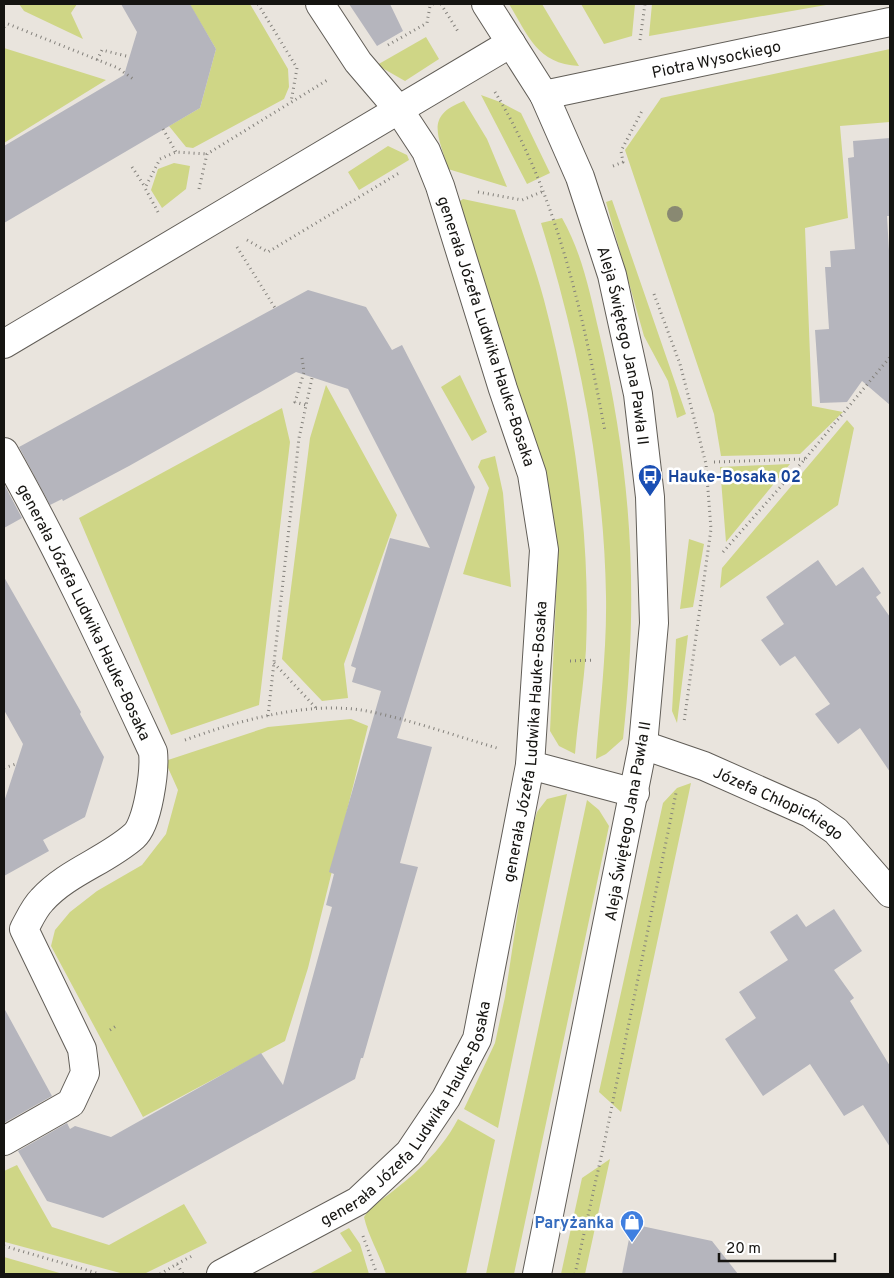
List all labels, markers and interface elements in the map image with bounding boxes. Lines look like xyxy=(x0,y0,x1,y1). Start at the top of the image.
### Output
street label: Piotra Wysockiego xyxy=(650,37,783,84)
street label: generała Józefa Ludwika Hauke-Bosaka xyxy=(432,194,538,469)
street label: Aleja Świętego Jana Pawła II xyxy=(591,244,652,446)
bus stop icon: Hauke-Bosaka 02 xyxy=(637,463,663,497)
place label: Hauke-Bosaka 02 xyxy=(668,468,801,488)
street label: generała Józefa Ludwika Hauke-Bosaka xyxy=(12,481,154,744)
street label: generała Józefa Ludwika Hauke-Bosaka xyxy=(500,600,553,884)
street label: Aleja Świętego Jana Pawła II xyxy=(600,719,656,923)
street label: Józefa Chłopickiego xyxy=(709,763,847,845)
street label: generała Józefa Ludwika Hauke-Bosaka xyxy=(317,1000,496,1231)
shop icon: Paryżanka xyxy=(619,1209,645,1243)
place label: Paryżanka xyxy=(534,1214,614,1234)
scale bar xyxy=(719,1230,835,1262)
text: 20 m xyxy=(726,1240,761,1259)

